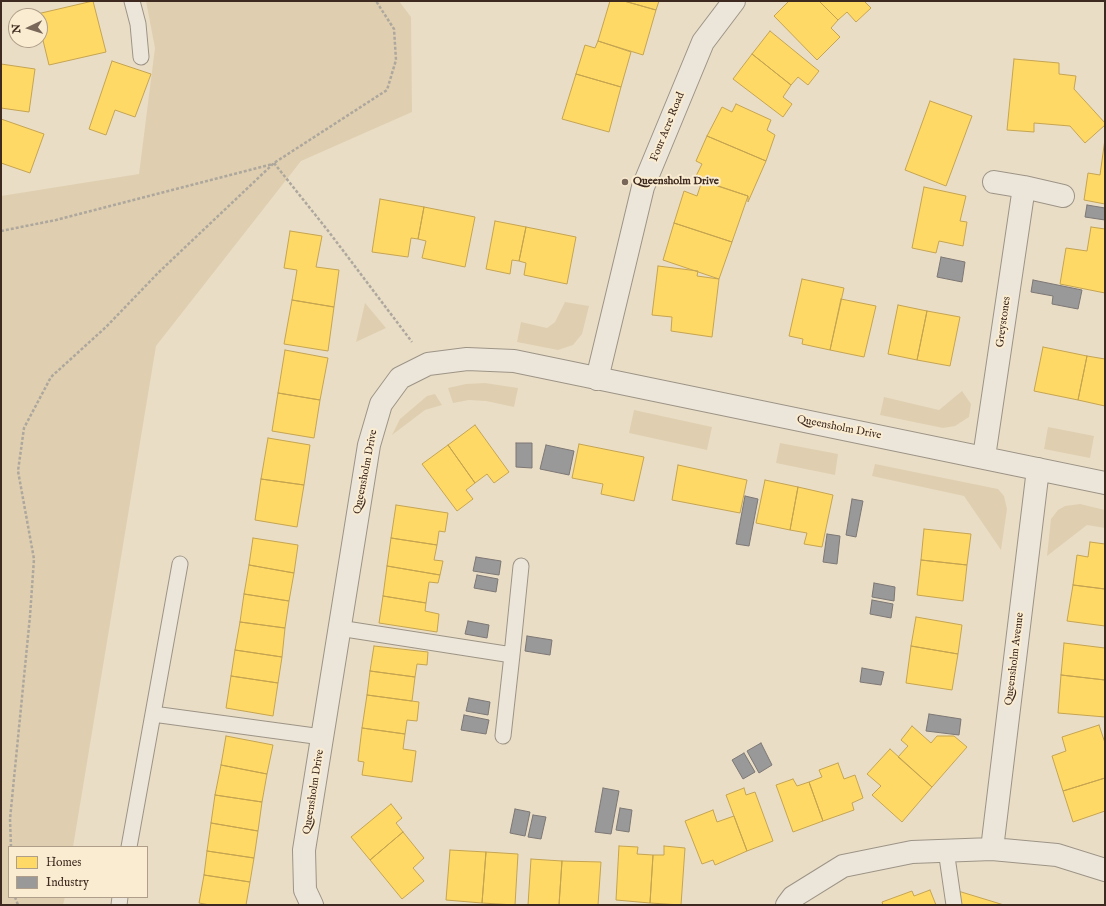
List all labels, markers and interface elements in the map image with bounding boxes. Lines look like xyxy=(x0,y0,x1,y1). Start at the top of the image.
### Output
north arrow xyxy=(8,8,48,48)
text: N xyxy=(10,24,24,34)
street label: Four Acre Road xyxy=(648,90,688,164)
place label: Queensholm Drive xyxy=(633,175,719,189)
marker: Queensholm Drive xyxy=(620,177,630,187)
street label: Greystones xyxy=(994,296,1014,348)
street label: Queensholm Drive xyxy=(796,413,882,443)
street label: Queensholm Drive xyxy=(351,429,381,515)
street label: Queensholm Avenue xyxy=(1003,612,1027,706)
street label: Queensholm Drive xyxy=(301,749,327,835)
legend xyxy=(8,846,148,898)
text: Homes xyxy=(46,855,82,870)
text: Industry xyxy=(46,875,89,890)

